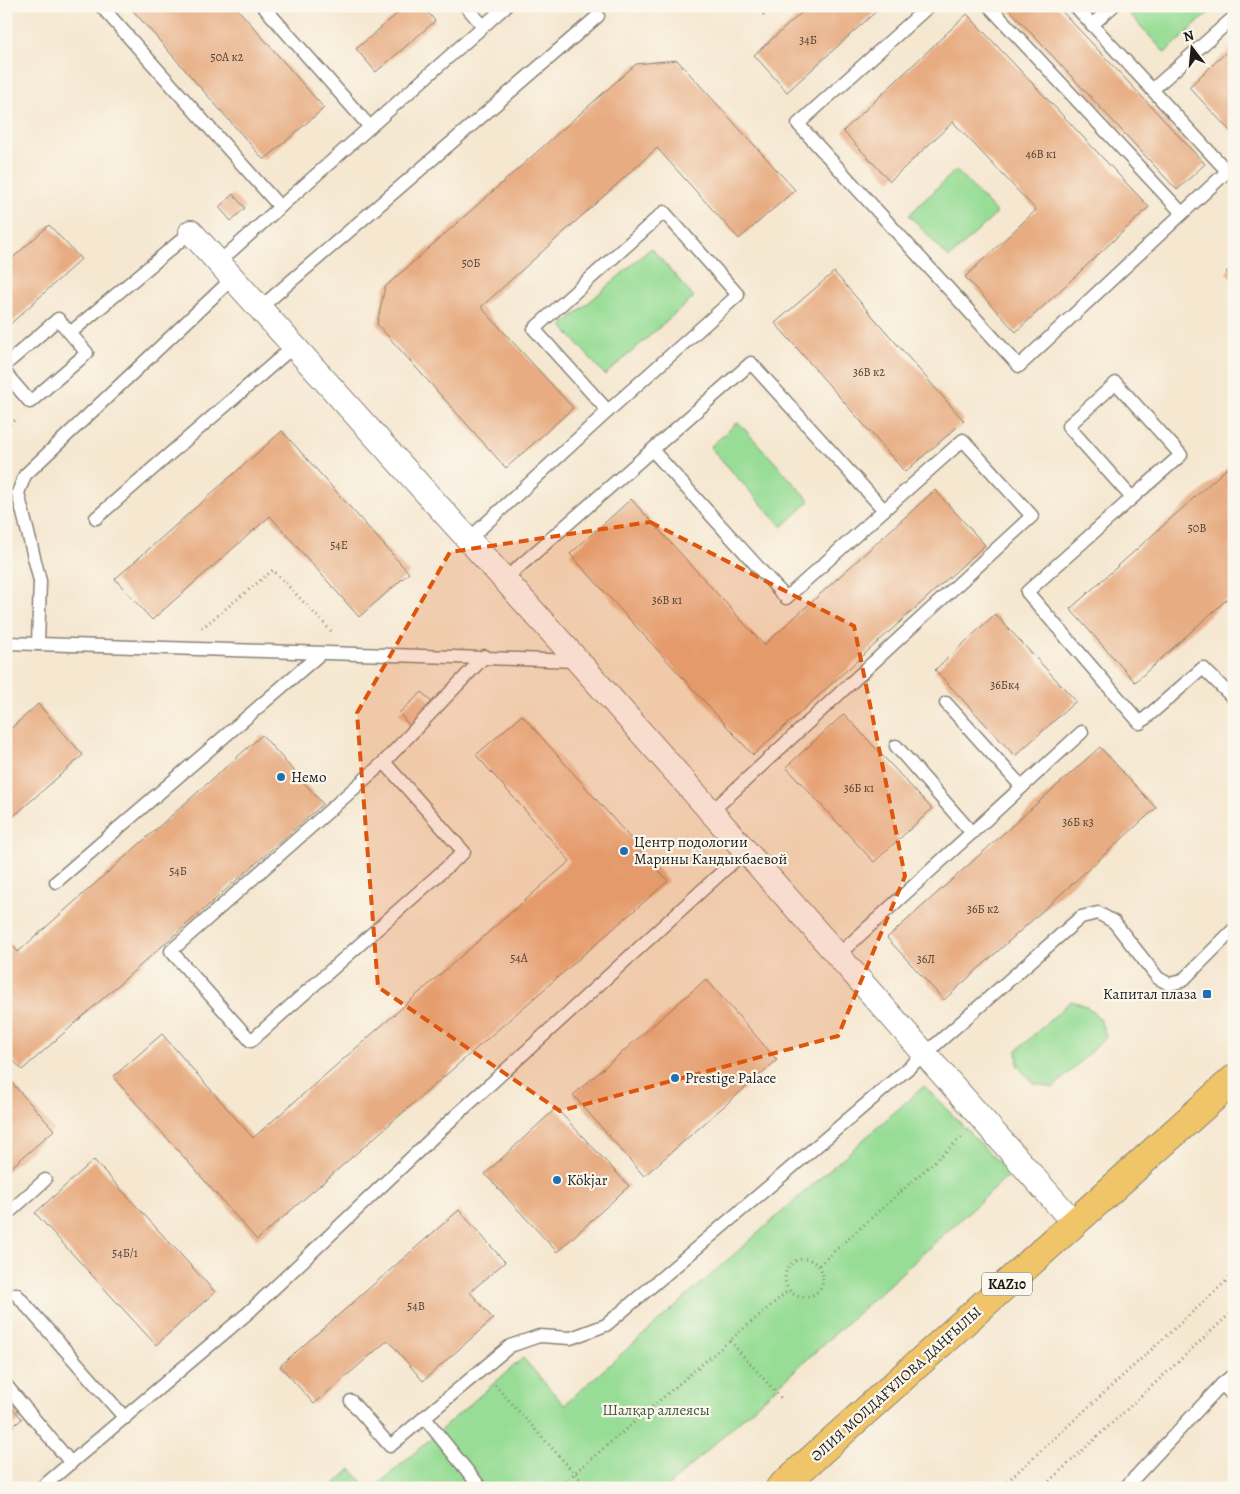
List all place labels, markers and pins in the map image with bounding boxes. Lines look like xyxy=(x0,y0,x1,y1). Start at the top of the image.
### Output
place label: Немо xyxy=(291,767,327,787)
marker: Немо xyxy=(275,771,287,783)
place label: Центр подологии Марины Кандыкбаевой xyxy=(634,832,787,869)
marker: Центр подологии Марины Кандыкбаевой xyxy=(618,845,630,857)
place label: Капитал плаза xyxy=(1103,984,1197,1004)
marker: Капитал плаза xyxy=(1201,988,1213,1000)
place label: Prestige Palace xyxy=(685,1068,777,1088)
marker: Prestige Palace xyxy=(669,1072,681,1084)
place label: Kökjar xyxy=(567,1170,608,1190)
marker: Kökjar xyxy=(551,1174,563,1186)

